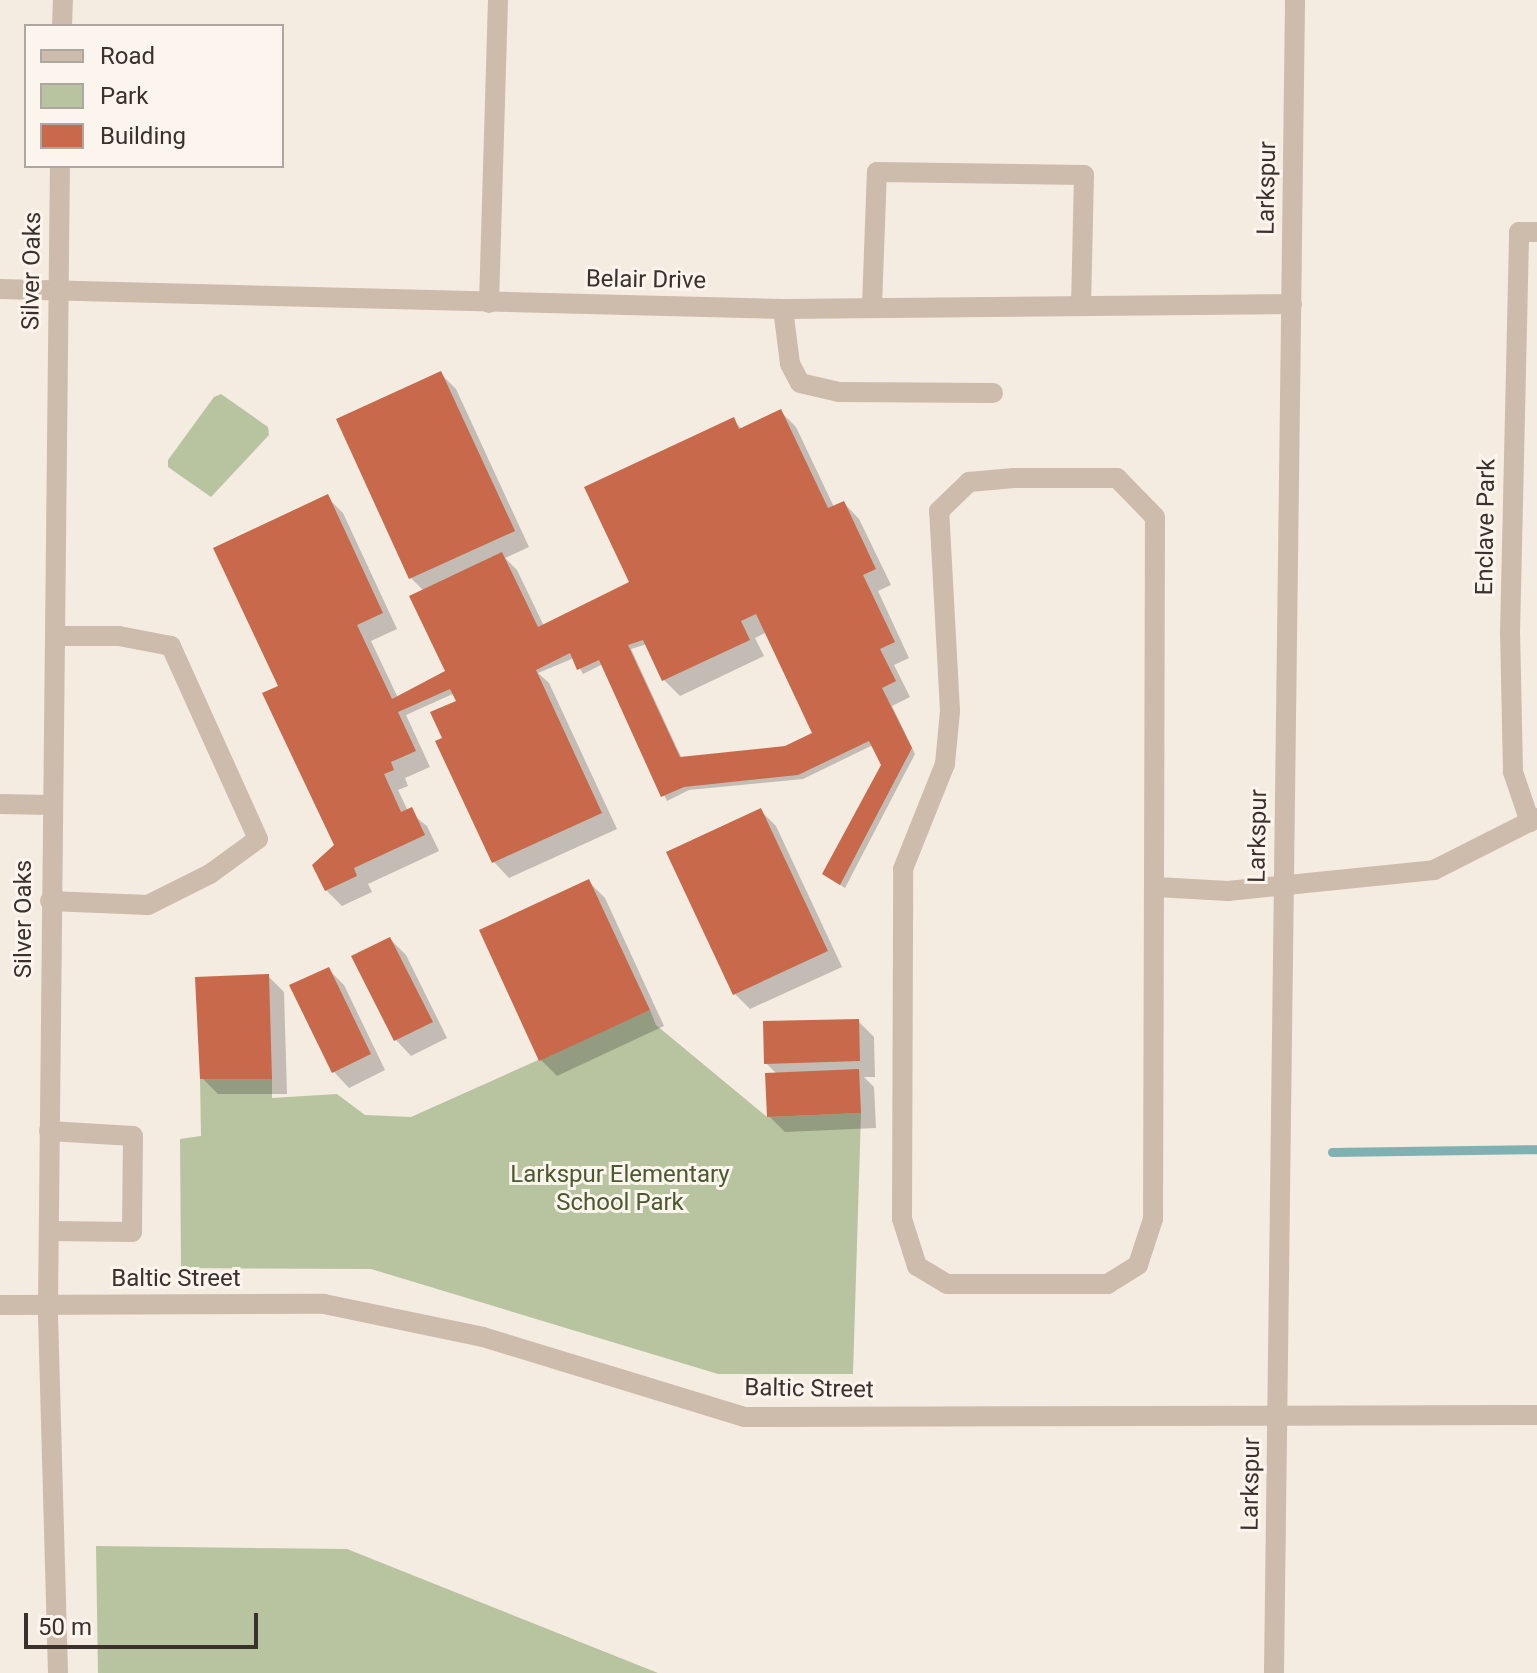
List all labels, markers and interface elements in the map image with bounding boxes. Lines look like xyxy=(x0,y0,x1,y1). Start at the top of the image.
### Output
legend xyxy=(24,24,284,168)
text: Road xyxy=(100,42,155,70)
text: Park xyxy=(100,82,148,110)
text: Building xyxy=(100,122,186,150)
street label: Larkspur xyxy=(1252,141,1282,235)
street label: Silver Oaks xyxy=(17,212,47,330)
street label: Belair Drive xyxy=(586,265,706,295)
street label: Enclave Park xyxy=(1470,458,1502,596)
street label: Larkspur xyxy=(1243,789,1273,883)
street label: Silver Oaks xyxy=(10,860,38,978)
park label: Larkspur Elementary School Park xyxy=(510,1161,730,1217)
street label: Baltic Street xyxy=(111,1265,241,1293)
street label: Baltic Street xyxy=(744,1373,874,1405)
street label: Larkspur xyxy=(1236,1437,1266,1531)
scale bar xyxy=(28,1597,262,1647)
text: 50 m xyxy=(38,1613,92,1641)

